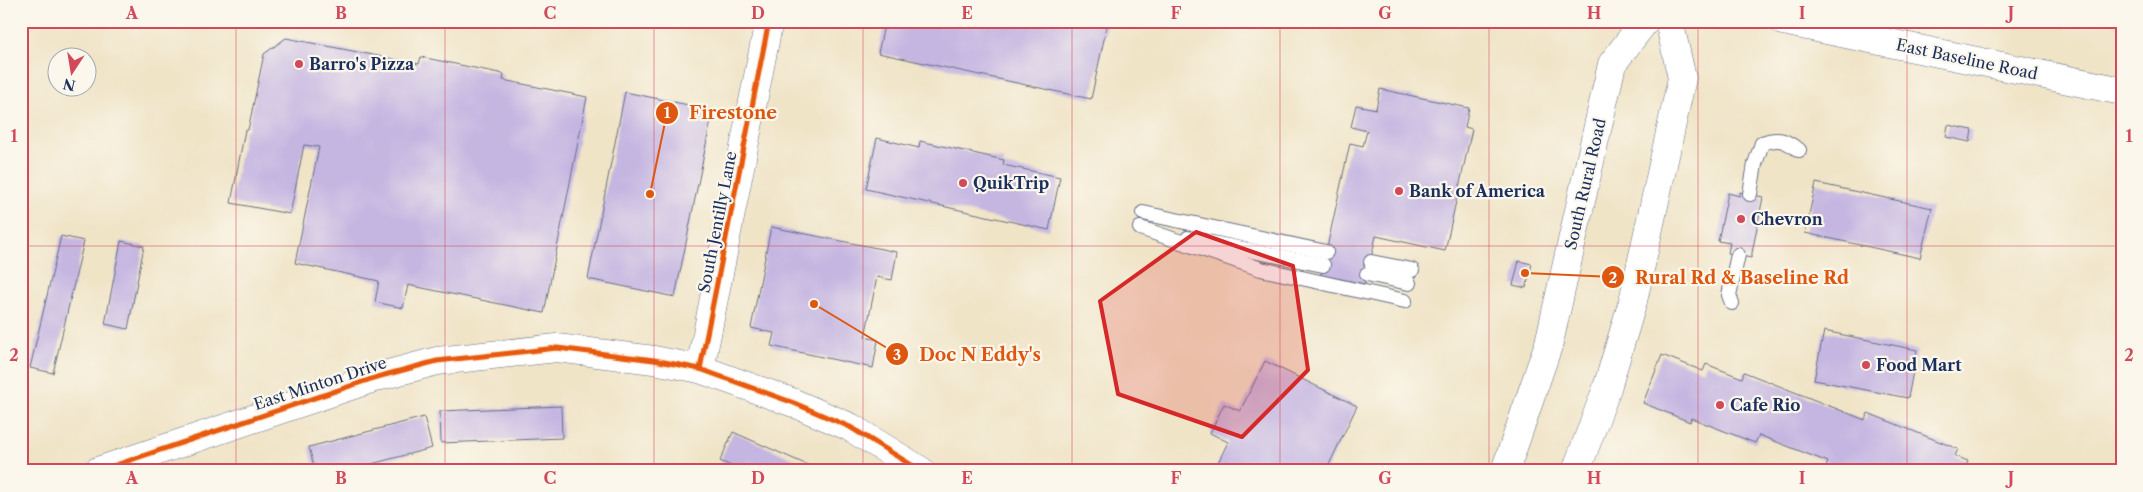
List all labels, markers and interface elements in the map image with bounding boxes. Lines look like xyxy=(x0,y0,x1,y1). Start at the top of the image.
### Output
text: A xyxy=(125,3,139,23)
text: B xyxy=(335,3,347,23)
text: C xyxy=(544,3,556,23)
text: D xyxy=(751,3,765,23)
text: E xyxy=(961,3,973,23)
text: F xyxy=(1171,3,1182,23)
text: G xyxy=(1378,3,1392,23)
text: H xyxy=(1587,3,1601,23)
text: I xyxy=(1799,3,1806,23)
text: J xyxy=(2005,3,2014,23)
street label: East Baseline Road xyxy=(1894,34,2040,84)
north arrow xyxy=(48,48,98,98)
place label: Barro's Pizza xyxy=(309,54,415,74)
marker: Barro's Pizza xyxy=(293,58,305,70)
text: N xyxy=(61,75,77,95)
callout: Firestone xyxy=(654,96,787,129)
text: Firestone xyxy=(689,102,777,124)
text: 1 xyxy=(664,103,671,122)
street label: South Rural Road xyxy=(1560,116,1610,252)
text: 1 xyxy=(10,126,18,146)
text: 1 xyxy=(2125,126,2133,146)
street label: South Jentilly Lane xyxy=(693,149,741,295)
place label: QuikTrip xyxy=(973,173,1050,193)
marker: QuikTrip xyxy=(957,177,969,189)
place label: Bank of America xyxy=(1409,181,1546,201)
marker: Bank of America xyxy=(1393,185,1405,197)
place label: Chevron xyxy=(1751,209,1823,229)
marker: Chevron xyxy=(1735,213,1747,225)
callout: Rural Rd & Baseline Rd xyxy=(1600,261,1859,294)
text: Rural Rd & Baseline Rd xyxy=(1635,267,1849,289)
text: 2 xyxy=(1609,268,1618,287)
callout: Doc N Eddy's xyxy=(884,338,1051,371)
text: Doc N Eddy's xyxy=(919,344,1041,366)
text: 2 xyxy=(9,345,19,365)
text: 3 xyxy=(893,345,901,364)
text: 2 xyxy=(2124,345,2134,365)
street label: East Minton Drive xyxy=(251,352,389,414)
place label: Food Mart xyxy=(1876,355,1962,375)
marker: Food Mart xyxy=(1860,359,1872,371)
place label: Cafe Rio xyxy=(1730,395,1800,415)
marker: Cafe Rio xyxy=(1714,399,1726,411)
text: A xyxy=(125,468,139,488)
text: B xyxy=(335,468,347,488)
text: C xyxy=(544,468,556,488)
text: D xyxy=(751,468,765,488)
text: E xyxy=(961,468,973,488)
text: F xyxy=(1171,468,1182,488)
text: G xyxy=(1378,468,1392,488)
text: H xyxy=(1587,468,1601,488)
text: I xyxy=(1799,468,1806,488)
text: J xyxy=(2005,468,2014,488)

